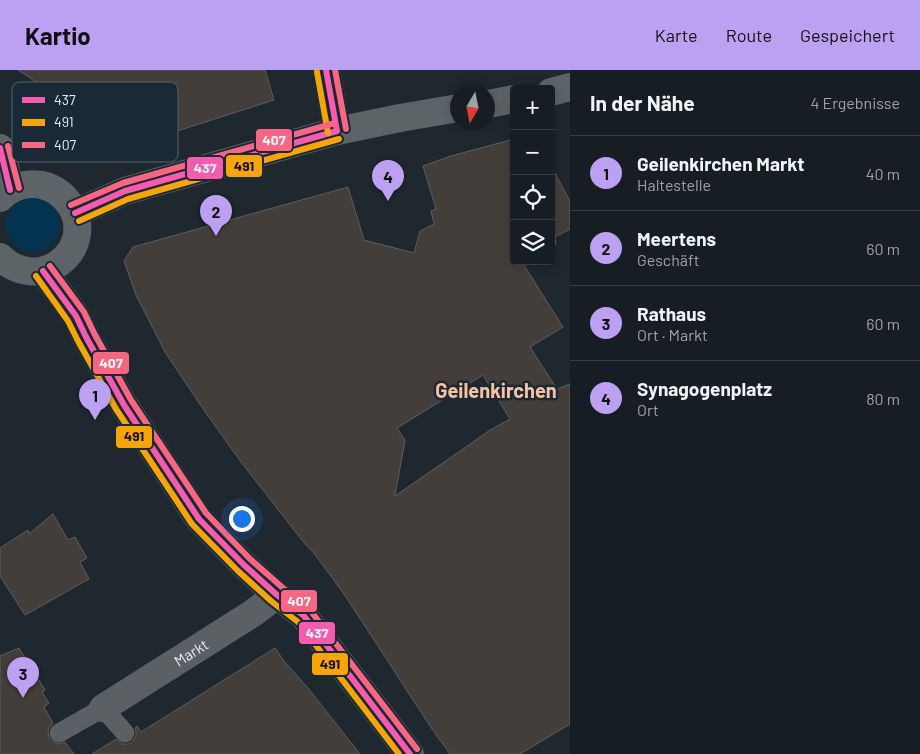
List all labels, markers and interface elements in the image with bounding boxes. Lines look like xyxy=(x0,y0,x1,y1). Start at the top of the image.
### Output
text: Kartio xyxy=(25,21,91,50)
text: Karte xyxy=(655,24,698,46)
text: Route xyxy=(726,24,772,46)
text: Gespeichert xyxy=(800,24,895,46)
legend xyxy=(12,82,178,162)
north arrow xyxy=(450,85,495,130)
map controls xyxy=(510,85,555,265)
button: + xyxy=(510,85,555,130)
text: In der Nähe xyxy=(590,90,695,115)
text: 437 xyxy=(54,91,76,108)
text: 4 Ergebnisse xyxy=(810,93,900,112)
text: 491 xyxy=(54,113,74,130)
line badge: 407 xyxy=(255,128,293,152)
button: − xyxy=(510,130,555,175)
text: 407 xyxy=(262,131,286,148)
text: 407 xyxy=(54,136,77,153)
text: Geilenkirchen Markt xyxy=(637,152,805,175)
line badge: 491 xyxy=(225,154,263,178)
line badge: 437 xyxy=(186,156,224,180)
text: 491 xyxy=(234,157,254,174)
text: 437 xyxy=(194,159,217,176)
pin: 4 xyxy=(372,160,404,201)
text: 1 xyxy=(603,164,609,183)
text: 40 m xyxy=(866,164,900,183)
button: locate xyxy=(510,175,555,220)
text: Haltestelle xyxy=(637,175,711,194)
pin: 2 xyxy=(200,195,232,236)
button: layers xyxy=(510,220,555,265)
text: Meertens xyxy=(637,227,716,250)
text: 2 xyxy=(602,239,610,258)
text: 60 m xyxy=(866,239,900,258)
text: Geschäft xyxy=(637,250,700,269)
text: Rathaus xyxy=(637,302,706,325)
text: 3 xyxy=(602,314,610,333)
text: 60 m xyxy=(866,314,900,333)
text: Ort · Markt xyxy=(637,325,708,344)
line badge: 407 xyxy=(92,351,130,375)
text: 407 xyxy=(99,354,123,371)
text: Synagogenplatz xyxy=(637,377,772,400)
district label: Geilenkirchen xyxy=(435,378,557,402)
pin: 1 xyxy=(79,379,111,420)
text: 4 xyxy=(601,389,611,408)
text: 80 m xyxy=(866,389,900,408)
text: Ort xyxy=(637,400,659,419)
line badge: 491 xyxy=(115,425,153,449)
text: 491 xyxy=(124,427,144,444)
your location xyxy=(229,506,255,532)
line badge: 407 xyxy=(280,589,318,613)
text: 407 xyxy=(287,592,311,609)
line badge: 437 xyxy=(298,621,336,645)
text: 437 xyxy=(306,624,329,641)
street label: Markt xyxy=(170,635,211,670)
line badge: 491 xyxy=(311,652,349,676)
text: 491 xyxy=(320,655,340,672)
pin: 3 xyxy=(7,657,39,698)

